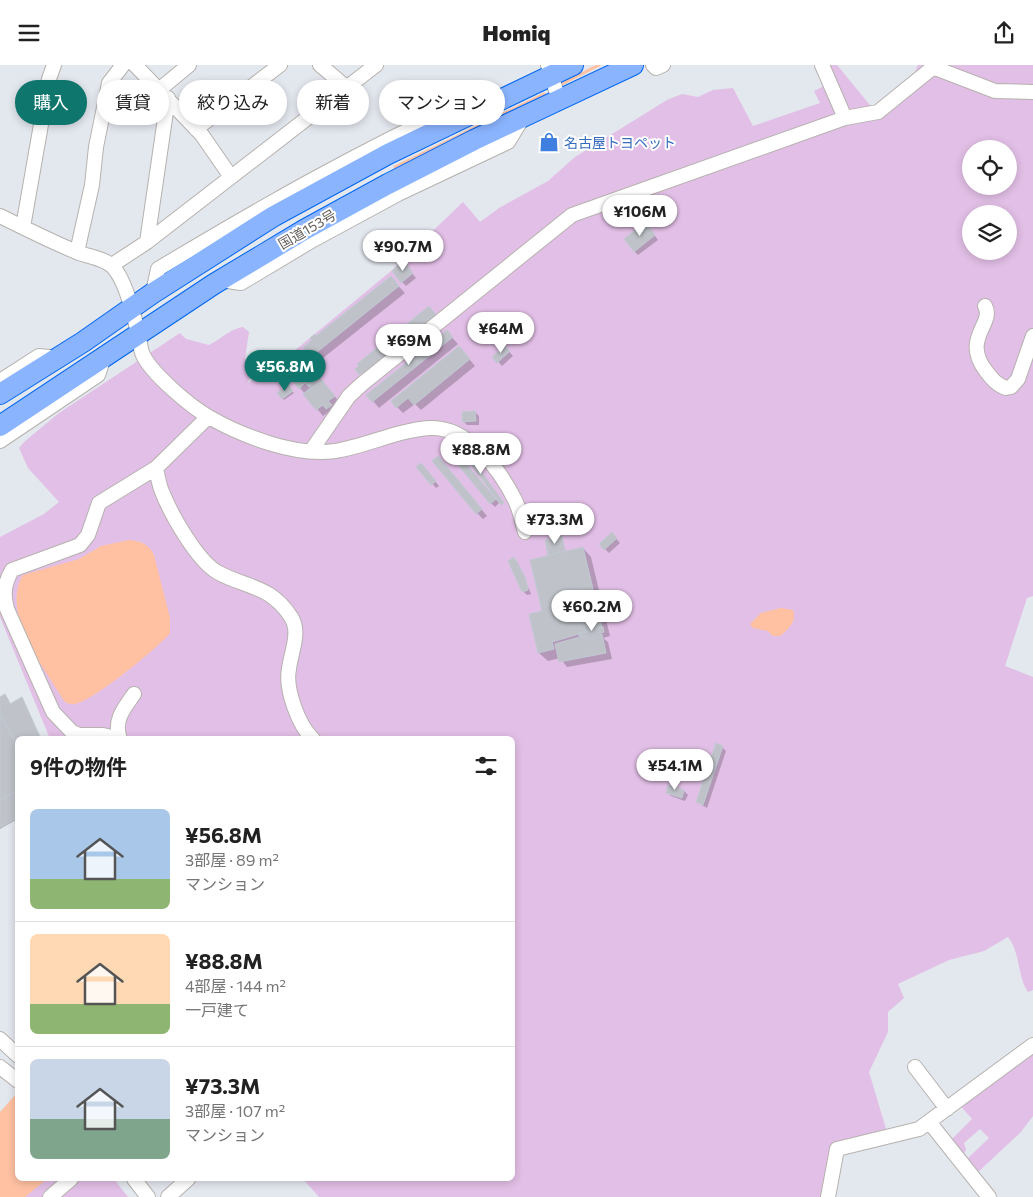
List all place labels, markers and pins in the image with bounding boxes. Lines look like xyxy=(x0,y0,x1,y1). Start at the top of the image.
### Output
shop icon: 名古屋トヨペット xyxy=(538,131,560,153)
place label: 名古屋トヨペット xyxy=(564,134,676,151)
pin: ¥106M xyxy=(605,195,675,237)
pin: ¥90.7M xyxy=(362,229,444,272)
pin: ¥64M xyxy=(471,311,531,354)
pin: ¥69M xyxy=(379,323,439,366)
pin: ¥56.8M xyxy=(244,349,326,392)
pin: ¥88.8M xyxy=(440,433,522,475)
pin: ¥73.3M xyxy=(514,503,596,545)
pin: ¥60.2M xyxy=(551,589,633,632)
pin: ¥54.1M xyxy=(634,749,716,791)

